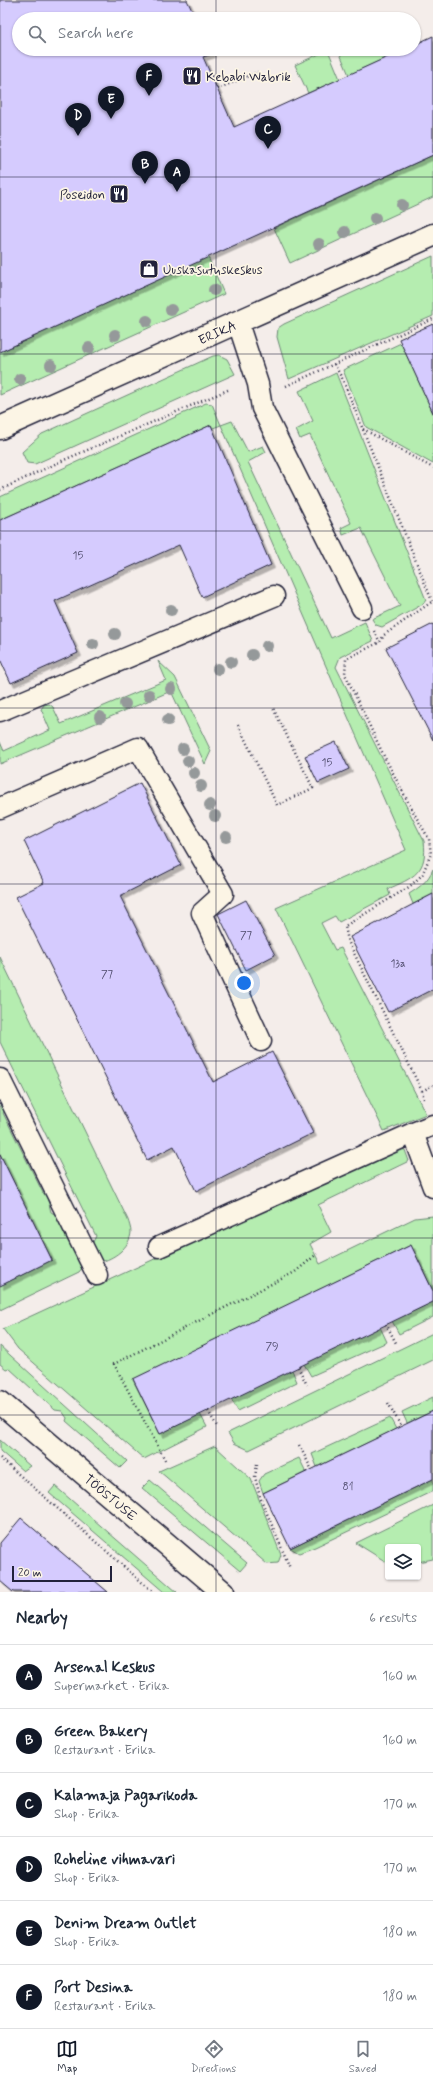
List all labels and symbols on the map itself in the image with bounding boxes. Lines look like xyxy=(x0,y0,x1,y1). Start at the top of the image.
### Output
pin: F xyxy=(136,63,162,96)
restaurant icon: Kebabi Wabrik xyxy=(181,65,203,87)
place label: Kebabi Wabrik xyxy=(206,69,291,86)
pin: E xyxy=(98,86,124,119)
pin: D xyxy=(65,103,91,136)
pin: C xyxy=(255,116,281,149)
pin: B xyxy=(132,151,158,184)
pin: A xyxy=(164,159,190,192)
restaurant icon: Poseidon xyxy=(108,183,130,205)
place label: Poseidon xyxy=(60,187,105,204)
shop icon: Uuskasutuskeskus xyxy=(138,258,160,280)
place label: Uuskasutuskeskus xyxy=(163,262,263,279)
street label: ERIKA xyxy=(196,317,239,349)
house number: 15 xyxy=(73,549,84,563)
house number: 15 xyxy=(322,756,333,770)
house number: 77 xyxy=(240,929,253,943)
house number: 13a xyxy=(390,957,406,971)
house number: 77 xyxy=(101,968,114,982)
your location xyxy=(234,973,254,993)
house number: 79 xyxy=(265,1340,279,1354)
street label: TÖÖSTUSE xyxy=(80,1471,140,1525)
house number: 81 xyxy=(343,1480,353,1494)
scale bar xyxy=(12,1564,112,1583)

